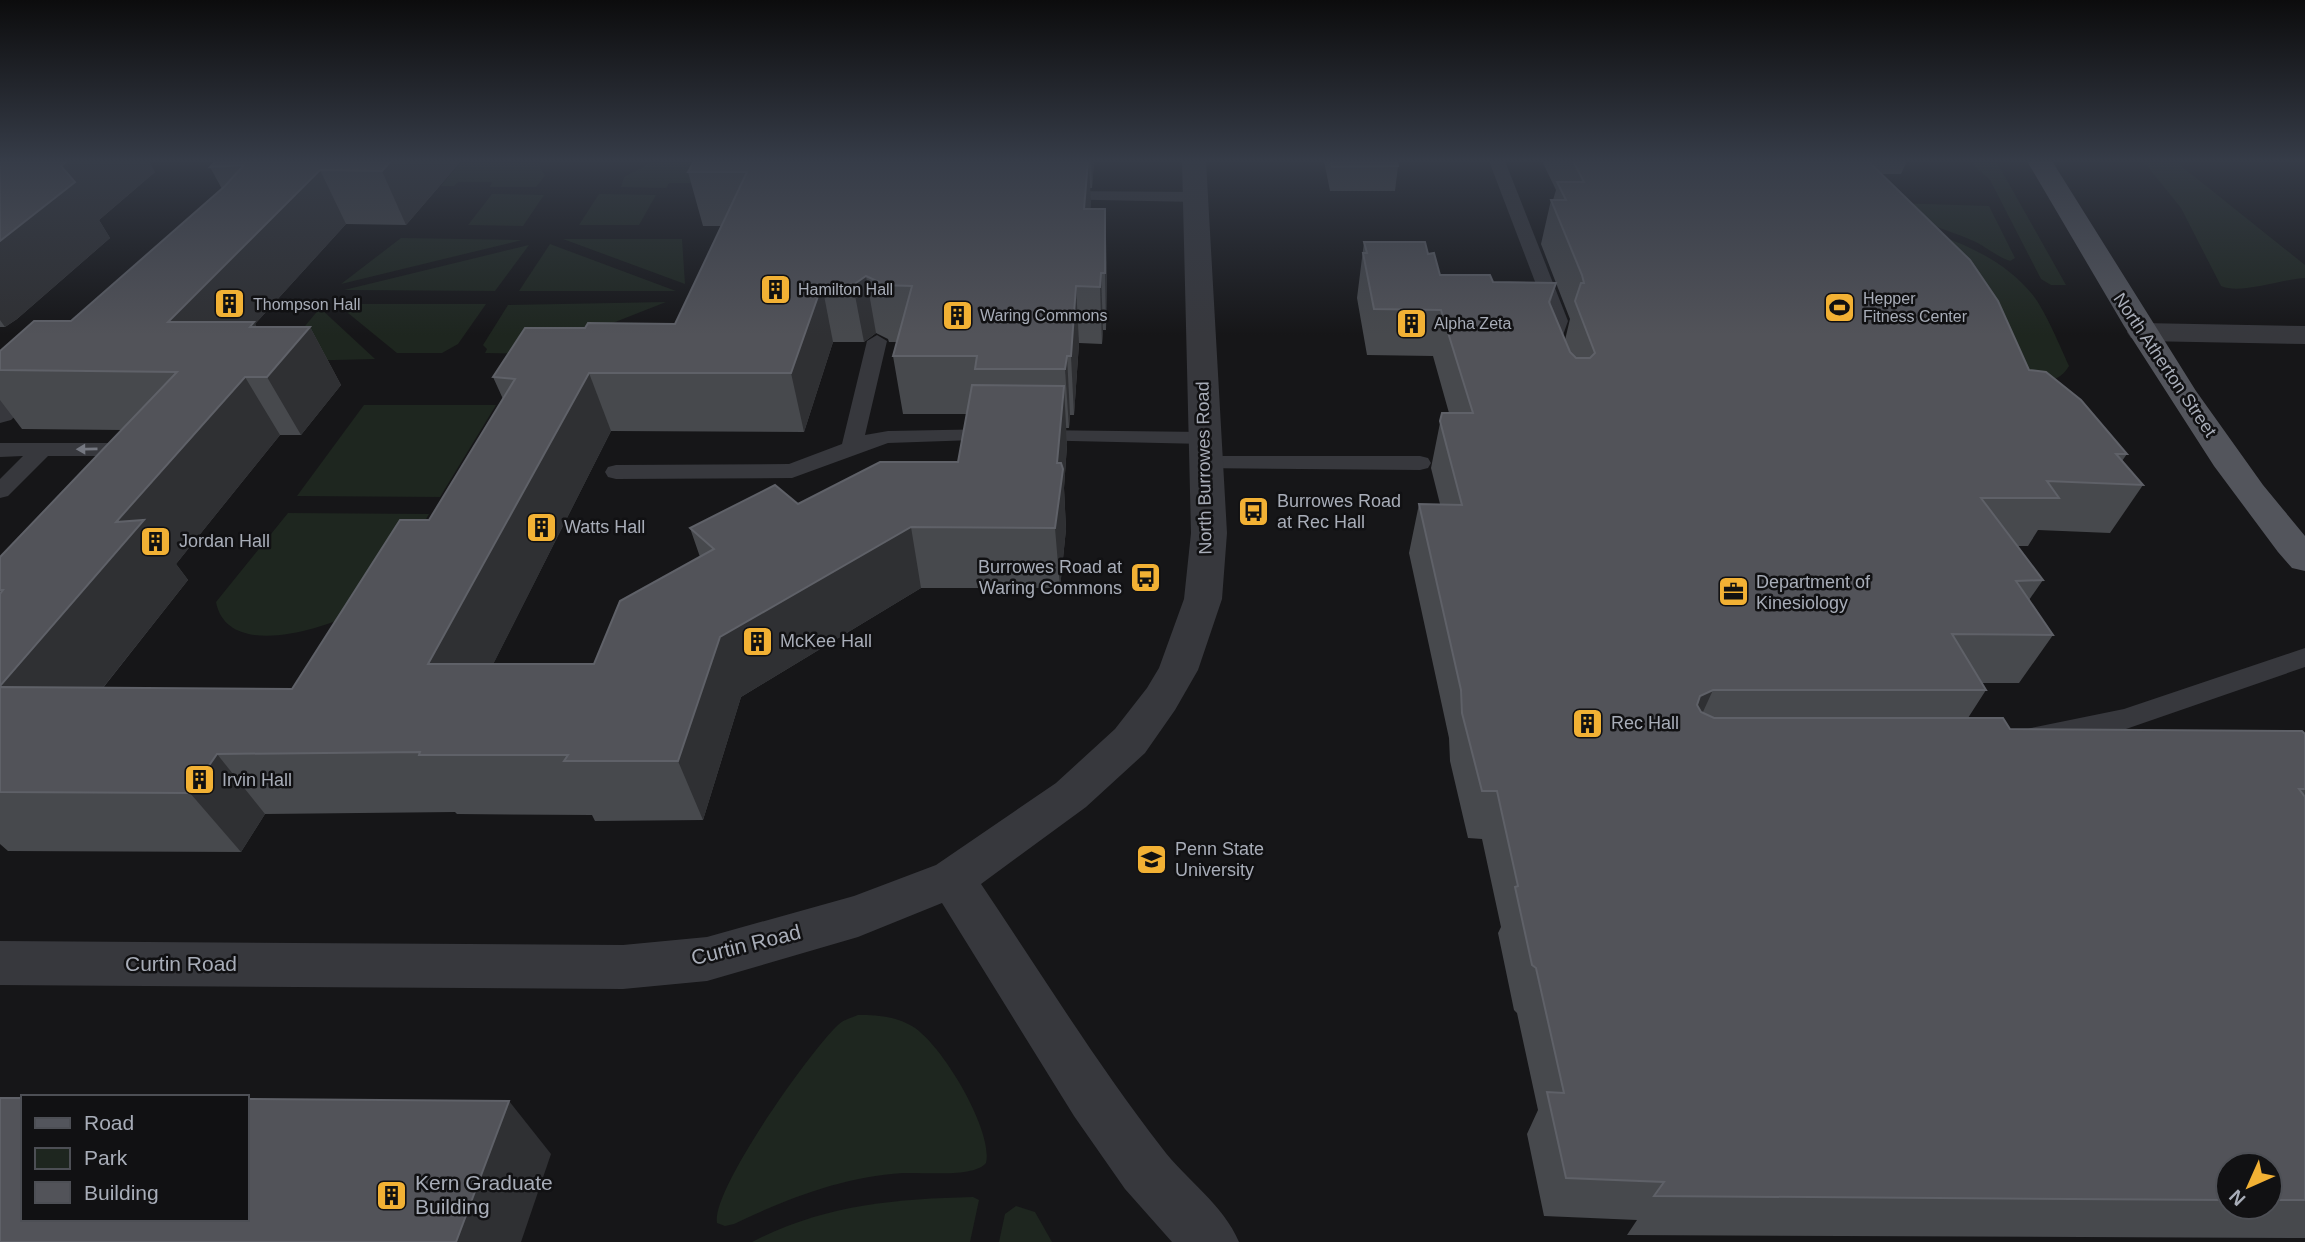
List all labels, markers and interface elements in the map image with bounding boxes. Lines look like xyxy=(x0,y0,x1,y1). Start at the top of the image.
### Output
building icon: Hamilton Hall xyxy=(758,272,792,306)
place label: Hamilton Hall xyxy=(798,281,893,298)
building icon: Thompson Hall xyxy=(213,287,247,321)
street label: North Atherton Street xyxy=(2109,289,2221,441)
sports icon: Hepper Fitness Center xyxy=(1823,290,1857,324)
place label: Hepper Fitness Center xyxy=(1863,290,1968,325)
place label: Thompson Hall xyxy=(253,296,361,313)
building icon: Waring Commons xyxy=(940,298,974,332)
building icon: Alpha Zeta xyxy=(1394,306,1428,340)
place label: Waring Commons xyxy=(980,307,1107,324)
place label: Alpha Zeta xyxy=(1434,315,1511,332)
street label: North Burrowes Road xyxy=(1192,381,1216,555)
one-way arrow xyxy=(76,443,98,455)
place label: Burrowes Road at Rec Hall xyxy=(1277,491,1401,532)
bus stop icon: Burrowes Road at Rec Hall xyxy=(1237,494,1271,528)
building icon: Watts Hall xyxy=(524,510,558,544)
place label: Watts Hall xyxy=(564,517,645,537)
building icon: Jordan Hall xyxy=(139,524,173,558)
place label: Jordan Hall xyxy=(179,531,270,551)
place label: Burrowes Road at Waring Commons xyxy=(978,557,1122,598)
bus stop icon: Burrowes Road at Waring Commons xyxy=(1128,560,1162,594)
place label: Department of Kinesiology xyxy=(1756,572,1871,613)
office icon: Department of Kinesiology xyxy=(1716,575,1750,609)
building icon: McKee Hall xyxy=(740,624,774,658)
place label: McKee Hall xyxy=(780,631,872,651)
building icon: Rec Hall xyxy=(1571,706,1605,740)
place label: Rec Hall xyxy=(1611,713,1679,733)
building icon: Irvin Hall xyxy=(182,763,216,797)
place label: Irvin Hall xyxy=(222,770,292,790)
place label: Penn State University xyxy=(1175,839,1264,880)
school or university icon: Penn State University xyxy=(1135,842,1169,876)
street label: Curtin Road xyxy=(689,920,803,969)
street label: Curtin Road xyxy=(125,952,237,975)
legend xyxy=(21,1095,248,1221)
text: Road xyxy=(84,1111,134,1134)
text: Park xyxy=(84,1146,128,1169)
north arrow xyxy=(2214,1151,2284,1221)
place label: Kern Graduate Building xyxy=(415,1171,553,1218)
building icon: Kern Graduate Building xyxy=(375,1178,409,1212)
text: Building xyxy=(84,1181,159,1204)
text: N xyxy=(2225,1185,2250,1210)

